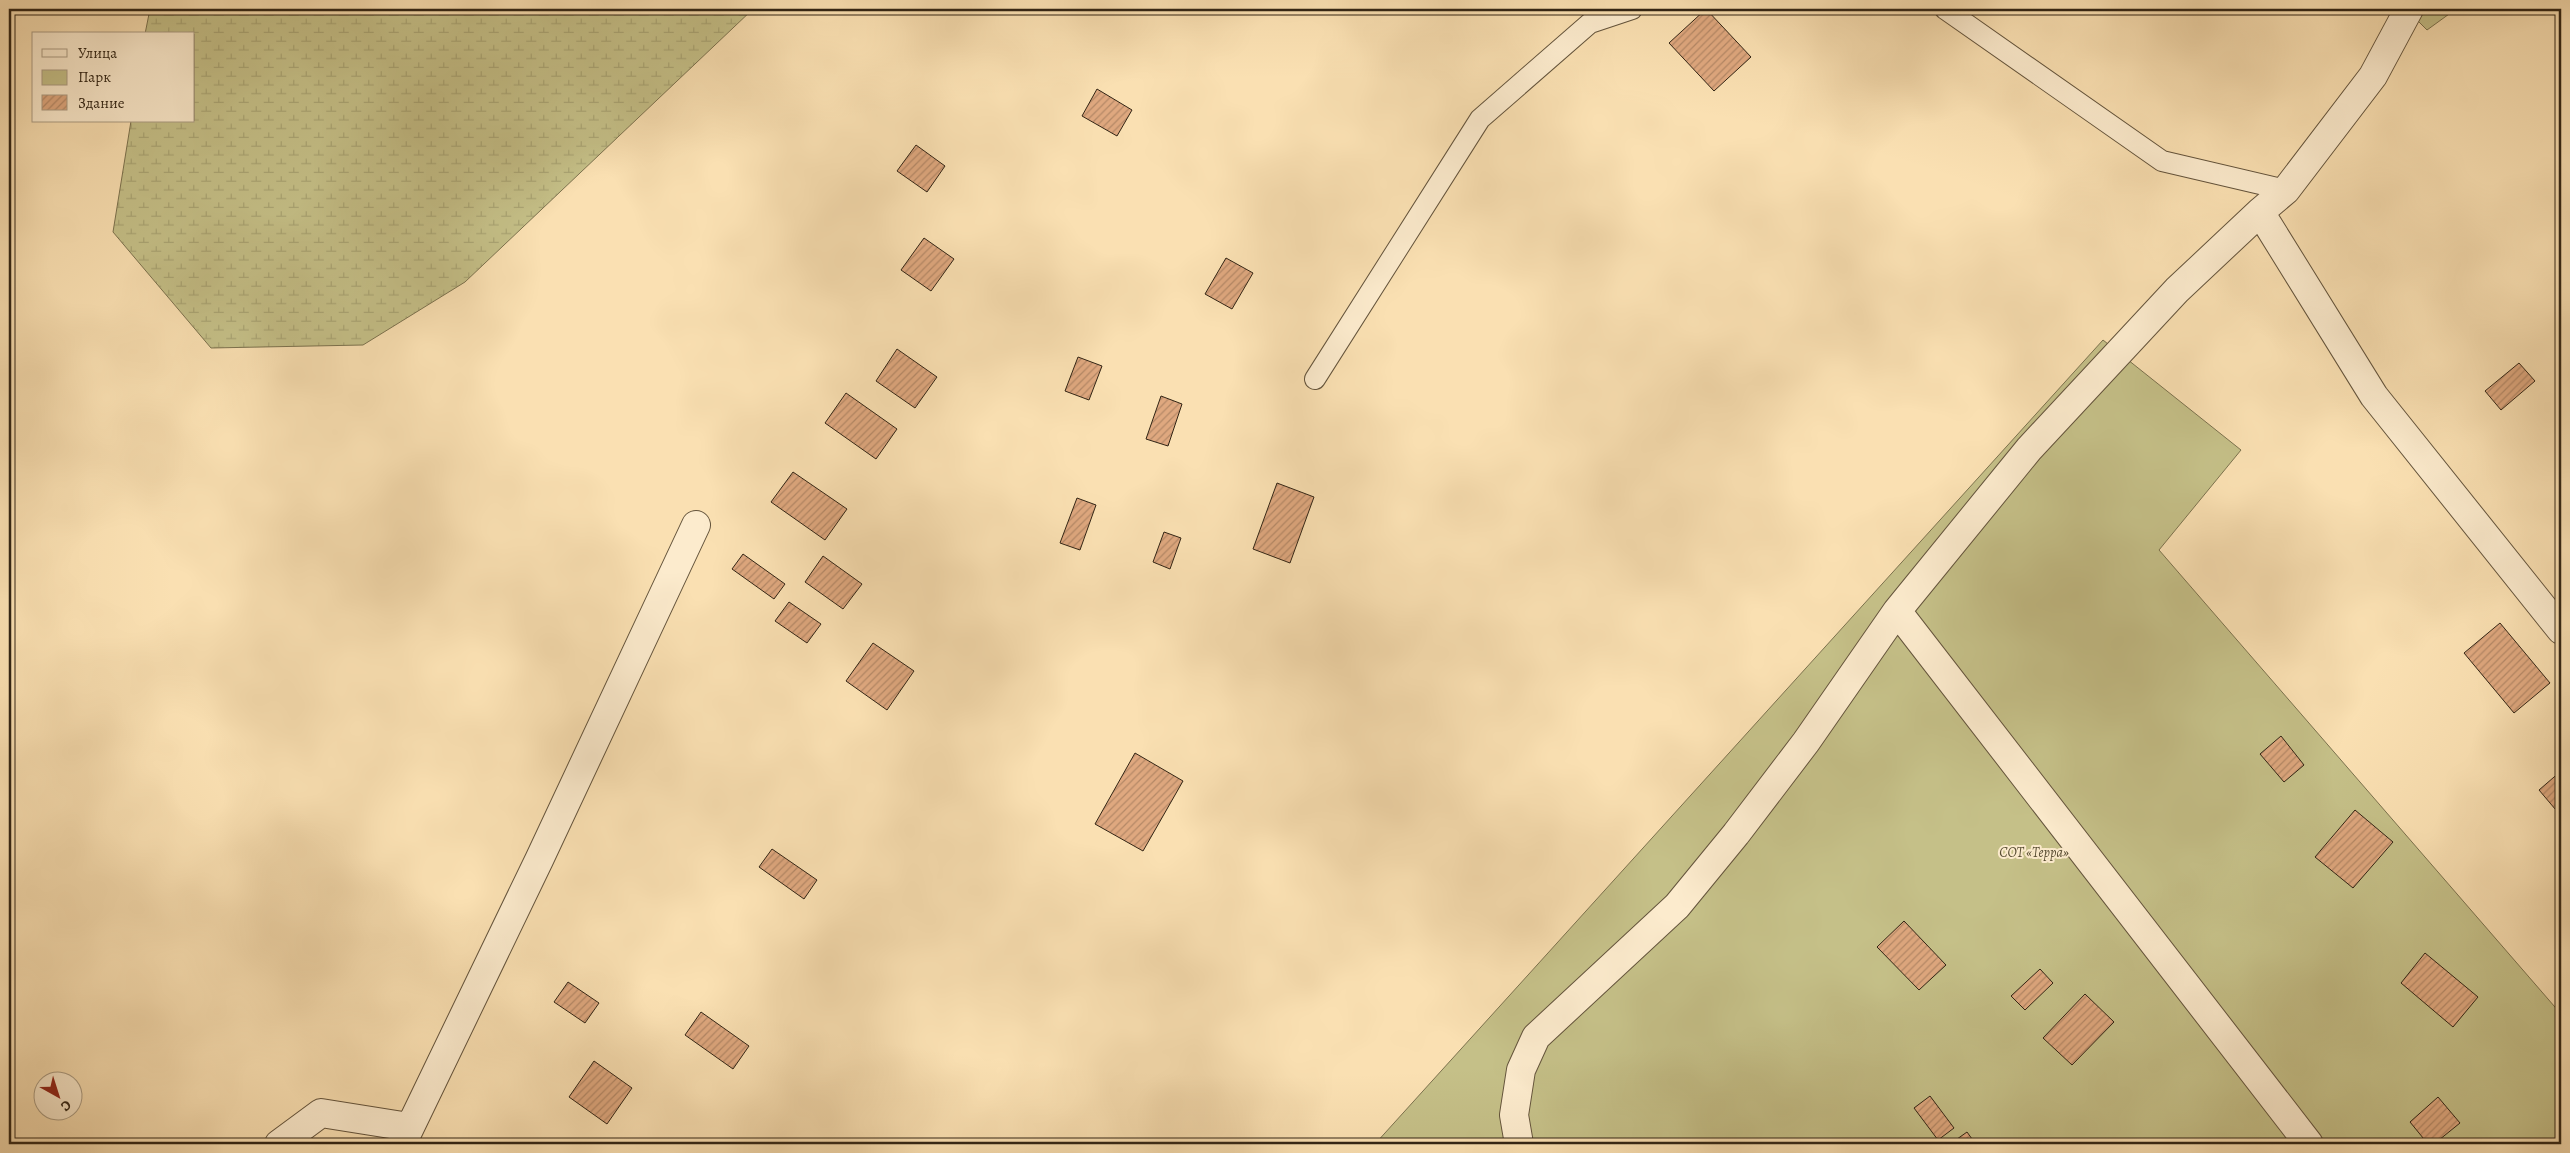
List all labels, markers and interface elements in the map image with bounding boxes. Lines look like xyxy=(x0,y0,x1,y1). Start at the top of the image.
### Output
legend xyxy=(32,32,195,122)
text: Улица xyxy=(78,43,117,63)
text: Парк xyxy=(78,67,111,87)
text: Здание xyxy=(78,93,125,113)
park label: СОТ «Терра» xyxy=(1999,843,2069,862)
north arrow xyxy=(32,1070,82,1120)
text: С xyxy=(56,1096,75,1116)

